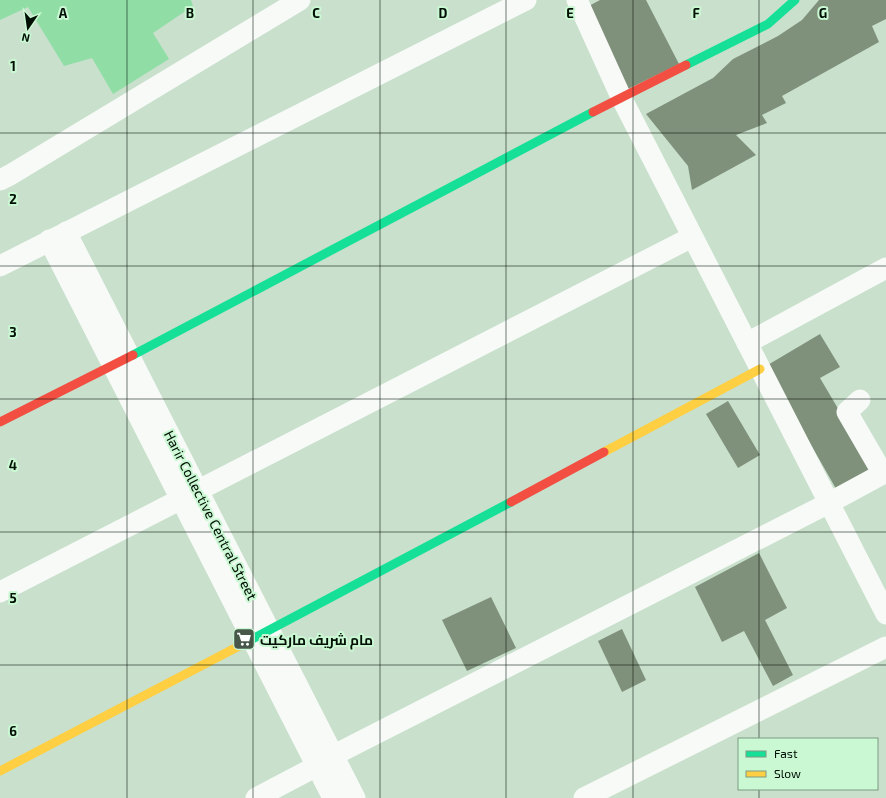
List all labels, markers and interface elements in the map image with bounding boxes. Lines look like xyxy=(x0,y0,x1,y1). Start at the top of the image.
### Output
text: A xyxy=(59,5,68,21)
text: B xyxy=(186,5,194,21)
text: C xyxy=(312,5,320,21)
text: D xyxy=(439,5,448,21)
text: E xyxy=(566,5,574,21)
text: F xyxy=(692,5,700,21)
text: G xyxy=(819,5,827,21)
north arrow xyxy=(8,8,48,48)
text: N xyxy=(20,31,31,45)
text: 1 xyxy=(10,58,16,74)
text: 2 xyxy=(9,191,17,207)
text: 3 xyxy=(9,324,17,340)
street label: Harir Collective Central Street xyxy=(161,427,261,603)
text: 4 xyxy=(9,457,17,473)
text: 5 xyxy=(9,590,17,606)
supermarket icon: مام شریف مارکیت xyxy=(231,626,257,652)
place label: مام شریف مارکیت xyxy=(260,631,373,650)
text: 6 xyxy=(9,723,17,739)
legend xyxy=(738,738,878,790)
text: Fast xyxy=(774,746,798,760)
text: Slow xyxy=(774,766,801,780)

